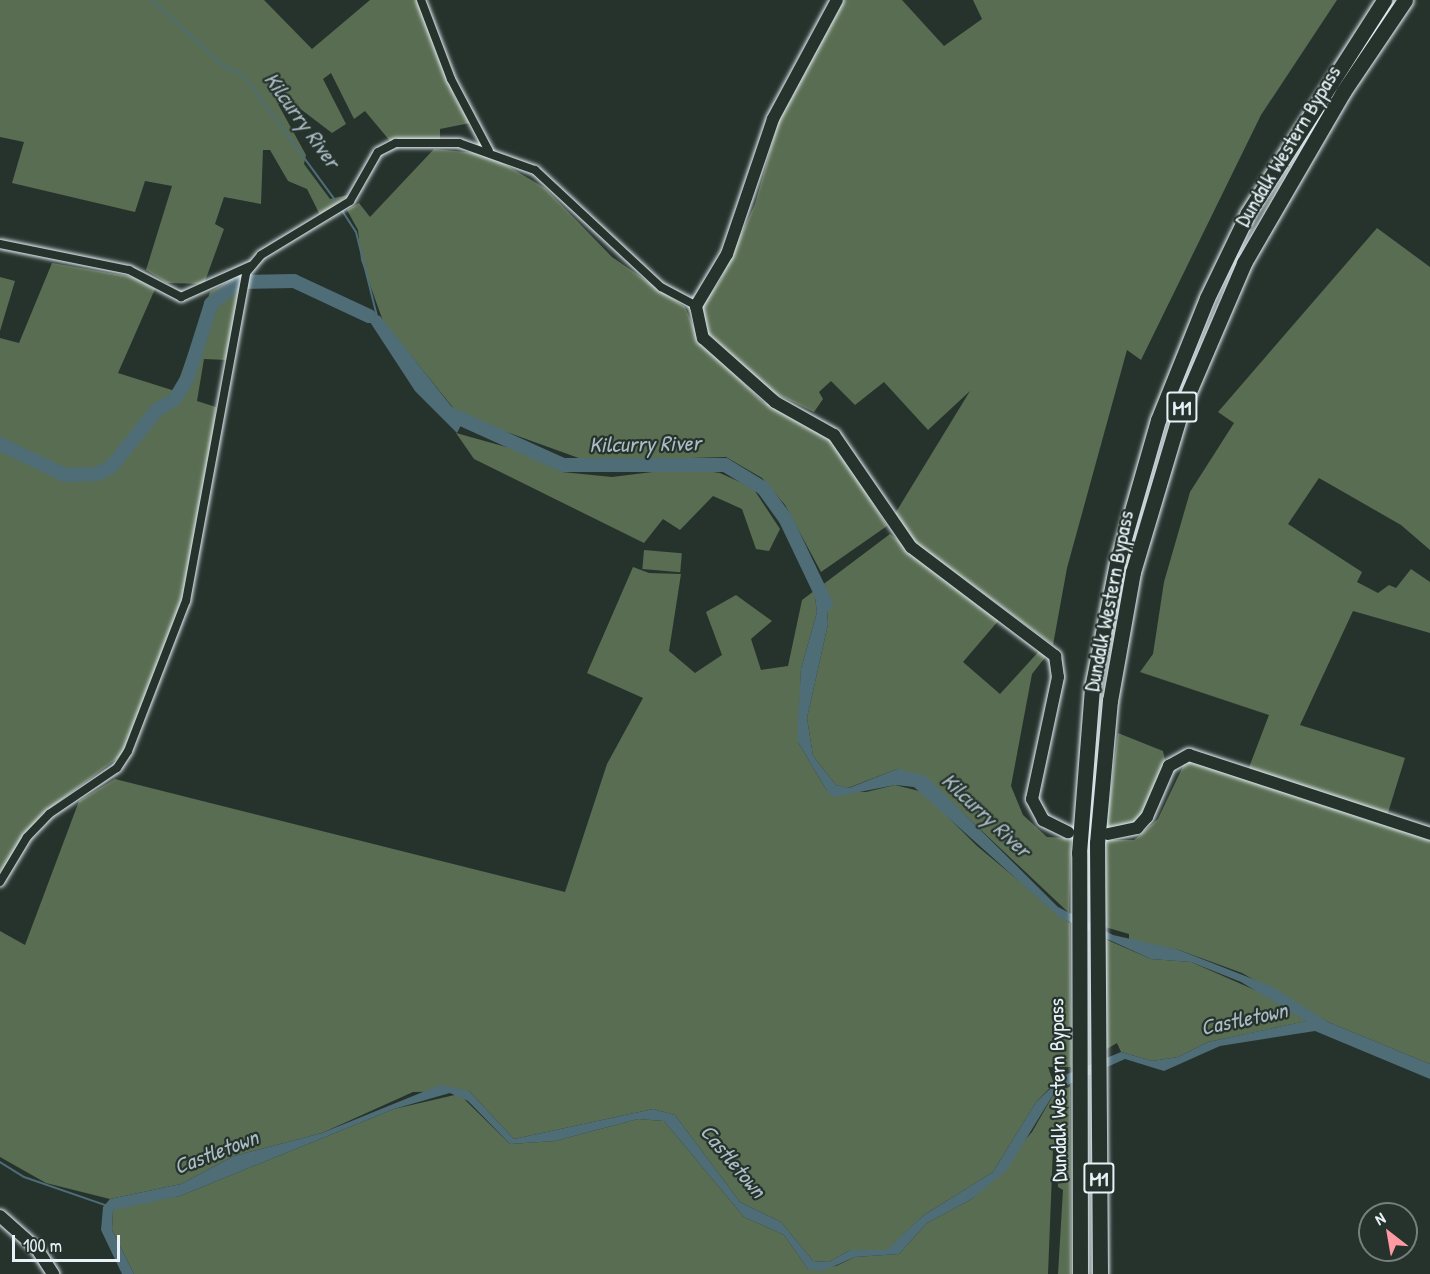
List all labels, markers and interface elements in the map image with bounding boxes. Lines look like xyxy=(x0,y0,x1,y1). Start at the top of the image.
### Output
street label: Dundalk Western Bypass xyxy=(1230,61,1346,231)
water label: Kilcurry River xyxy=(258,67,346,173)
road number: M1 xyxy=(1166,390,1198,424)
water label: Kilcurry River xyxy=(589,430,701,458)
street label: Dundalk Western Bypass xyxy=(1079,508,1139,694)
water label: Kilcurry River xyxy=(936,767,1036,863)
water label: Castletown xyxy=(1198,997,1290,1041)
street label: Dundalk Western Bypass xyxy=(1044,998,1072,1182)
water label: Castletown xyxy=(695,1119,771,1203)
water label: Castletown xyxy=(170,1124,262,1180)
road number: M1 xyxy=(1082,1161,1116,1195)
north arrow xyxy=(1358,1202,1418,1262)
text: N xyxy=(1370,1207,1389,1230)
scale bar xyxy=(15,1223,123,1261)
text: 100 m xyxy=(23,1233,62,1258)

